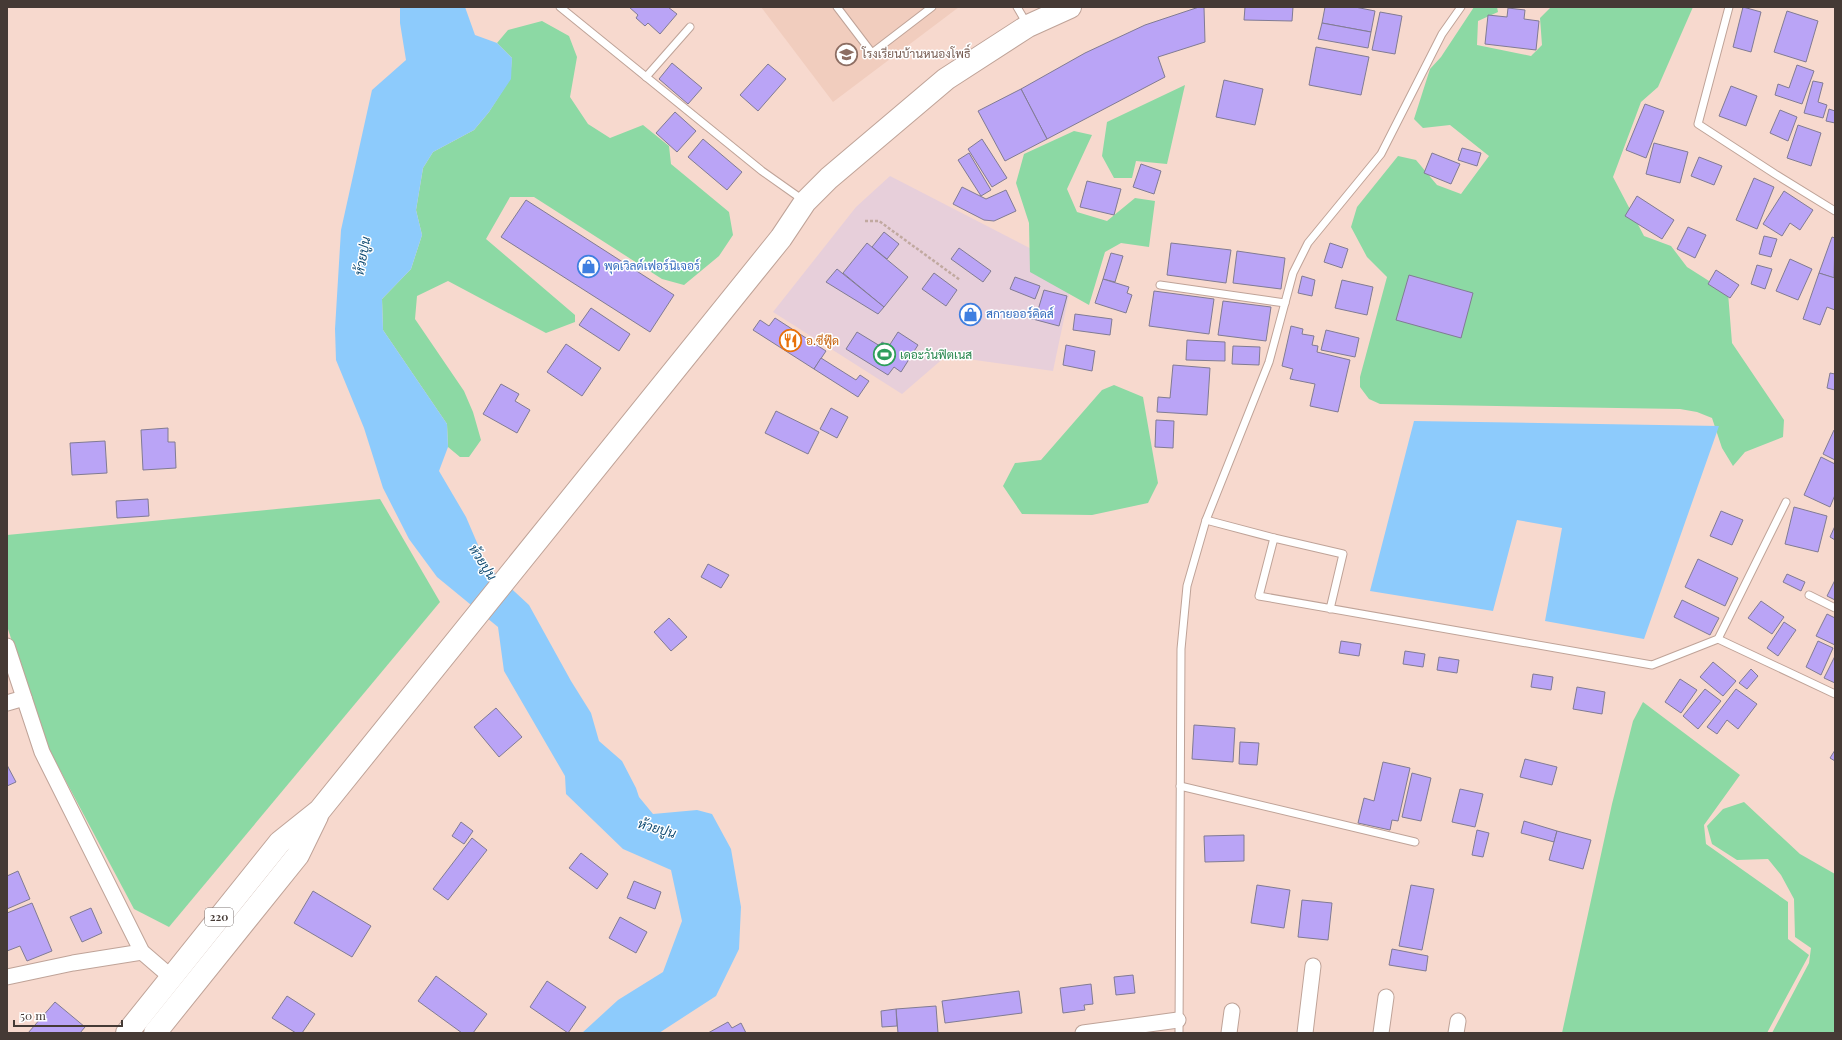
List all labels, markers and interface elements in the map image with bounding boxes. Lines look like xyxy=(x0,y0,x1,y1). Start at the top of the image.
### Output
school or university icon: โรงเรียนบ้านหนองโพธิ์ xyxy=(833,41,859,67)
place label: โรงเรียนบ้านหนองโพธิ์ xyxy=(861,43,971,61)
water label: ห้วยปูน xyxy=(350,234,375,277)
shop icon: พุดเวิลด์เฟอร์นิเจอร์ xyxy=(575,253,601,279)
place label: พุดเวิลด์เฟอร์นิเจอร์ xyxy=(604,257,700,275)
shop icon: สกายออร์คิดส์ xyxy=(957,301,983,327)
place label: สกายออร์คิดส์ xyxy=(986,305,1054,321)
restaurant icon: อ.ซีฟู๊ด xyxy=(777,328,803,354)
place label: อ.ซีฟู๊ด xyxy=(806,332,839,349)
sports icon: เดอะวันฟิตเนส xyxy=(871,342,897,368)
place label: เดอะวันฟิตเนส xyxy=(900,346,972,362)
water label: ห้วยปูน xyxy=(464,541,502,584)
water label: ห้วยปูน xyxy=(635,814,679,843)
road number: 220 xyxy=(205,908,233,926)
scale bar xyxy=(14,1002,122,1028)
text: 50 m xyxy=(20,1007,46,1023)

